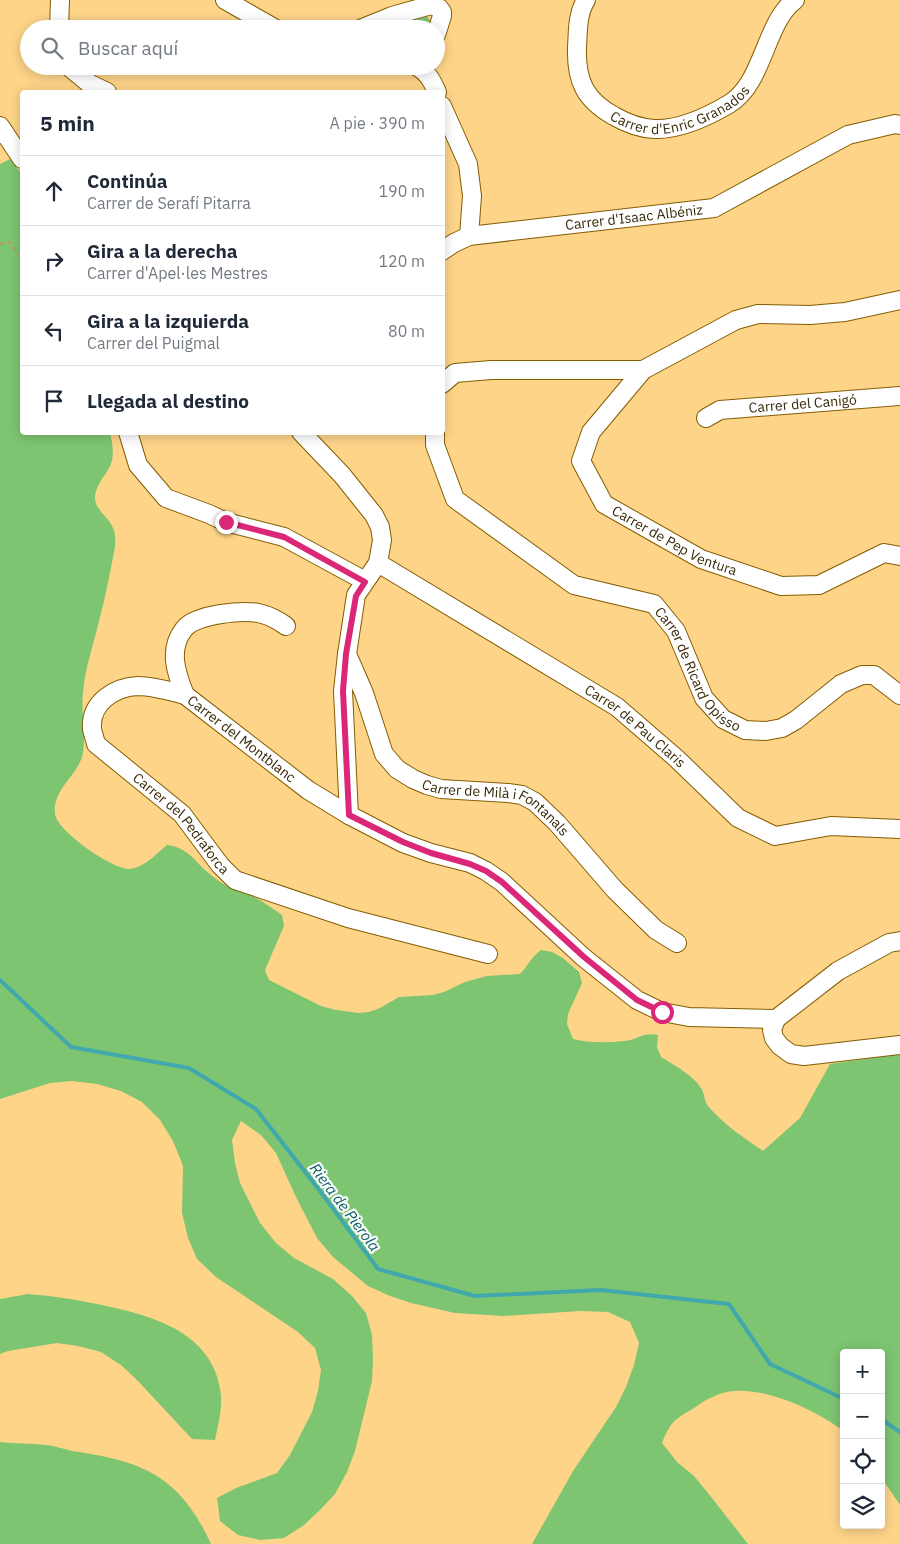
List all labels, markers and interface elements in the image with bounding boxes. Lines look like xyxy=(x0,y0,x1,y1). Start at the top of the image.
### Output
search box xyxy=(20,20,445,75)
icon: search xyxy=(38,34,66,62)
text: Buscar aquí xyxy=(78,36,178,60)
street label: Carrer d'Enric Granados xyxy=(607,82,754,138)
text: 5 min xyxy=(40,109,95,137)
text: A pie · 390 m xyxy=(330,113,425,133)
text: Continúa xyxy=(87,169,168,193)
icon: ahead xyxy=(40,177,68,205)
text: 190 m xyxy=(378,181,425,201)
text: Carrer de Serafí Pitarra xyxy=(87,193,251,213)
street label: Carrer d'Isaac Albéniz xyxy=(564,200,704,234)
text: Gira a la derecha xyxy=(87,239,238,263)
icon: right xyxy=(40,247,68,275)
text: 120 m xyxy=(378,251,425,271)
text: Carrer d'Apel·les Mestres xyxy=(87,263,268,283)
text: Gira a la izquierda xyxy=(87,309,249,333)
icon: left xyxy=(40,317,68,345)
text: 80 m xyxy=(388,321,425,341)
text: Carrer del Puigmal xyxy=(87,333,220,353)
icon: arrive xyxy=(40,387,68,415)
text: Llegada al destino xyxy=(87,389,249,413)
street label: Carrer del Canigó xyxy=(748,390,857,417)
street label: Carrer de Pep Ventura xyxy=(609,501,740,580)
route end xyxy=(215,511,238,534)
street label: Carrer de Ricard Opisso xyxy=(651,603,744,735)
street label: Carrer de Pau Claris xyxy=(581,681,690,772)
street label: Carrer del Montblanc xyxy=(184,691,299,786)
street label: Carrer del Pedraforca xyxy=(129,769,234,879)
street label: Carrer de Milà i Fontanals xyxy=(419,775,573,840)
route start xyxy=(651,1001,674,1024)
water label: Riera de Pierola xyxy=(306,1159,384,1255)
map controls xyxy=(840,1349,885,1529)
button: + xyxy=(840,1349,885,1394)
button: − xyxy=(840,1394,885,1439)
button: locate xyxy=(840,1439,885,1484)
button: layers xyxy=(840,1484,885,1529)

